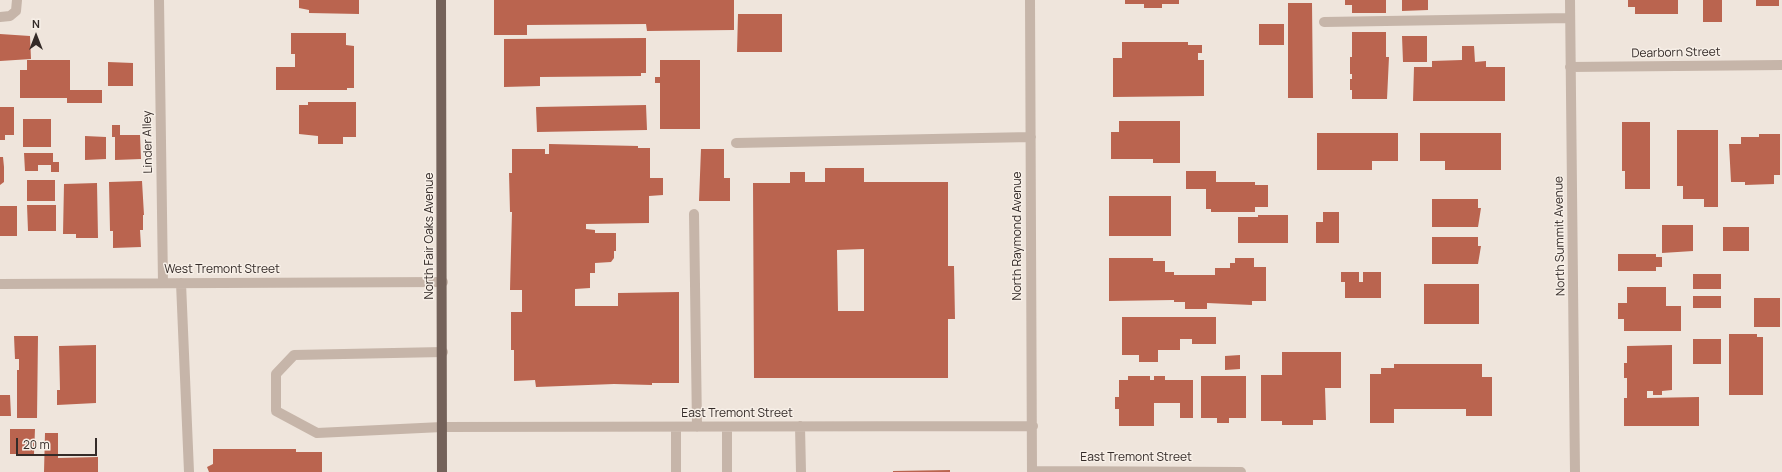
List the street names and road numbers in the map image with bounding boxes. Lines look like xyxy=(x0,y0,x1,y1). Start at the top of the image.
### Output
street label: Dearborn Street xyxy=(1631,45,1721,61)
street label: Linder Alley xyxy=(140,110,156,174)
street label: North Raymond Avenue xyxy=(1011,171,1025,301)
street label: North Fair Oaks Avenue xyxy=(423,173,437,299)
street label: North Summit Avenue xyxy=(1552,176,1568,296)
street label: West Tremont Street xyxy=(164,263,280,277)
street label: East Tremont Street xyxy=(681,407,793,421)
street label: East Tremont Street xyxy=(1080,451,1192,465)

